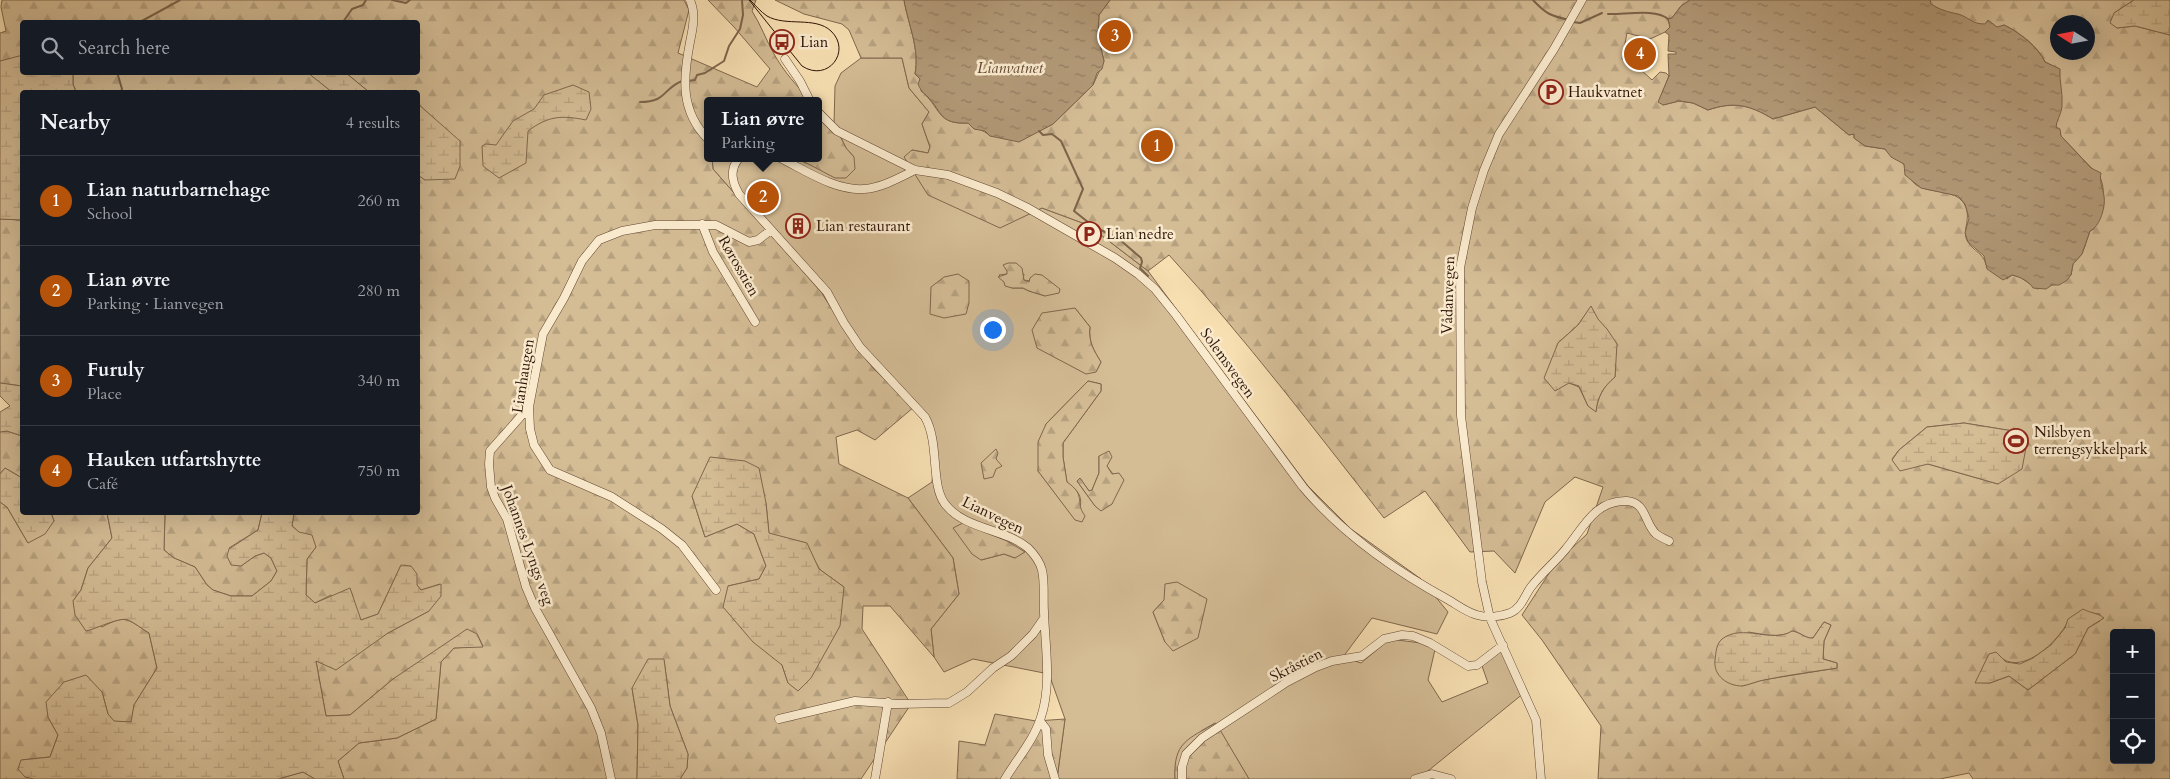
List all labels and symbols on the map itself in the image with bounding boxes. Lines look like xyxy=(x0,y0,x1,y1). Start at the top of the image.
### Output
north arrow xyxy=(2050,15,2095,60)
pin: 3 xyxy=(1099,17,1131,55)
bus stop icon: Lian xyxy=(769,29,795,55)
place label: Lian xyxy=(800,32,829,52)
pin: 4 xyxy=(1624,35,1656,73)
water label: Lianvatnet xyxy=(977,57,1044,79)
parking icon: Haukvatnet xyxy=(1538,79,1564,105)
place label: Haukvatnet xyxy=(1568,82,1642,102)
pin: 1 xyxy=(1141,127,1173,165)
pin: 2 xyxy=(747,178,779,216)
building icon: Lian restaurant xyxy=(785,213,811,239)
place label: Lian restaurant xyxy=(816,216,911,236)
parking icon: Lian nedre xyxy=(1076,221,1102,247)
place label: Lian nedre xyxy=(1106,224,1174,244)
street label: Rørosstien xyxy=(714,232,765,300)
street label: Vådanvegen xyxy=(1437,255,1459,335)
your location xyxy=(980,317,1006,343)
street label: Solemsvegen xyxy=(1196,324,1260,402)
street label: Lianhaugen xyxy=(507,337,539,415)
place label: Nilsbyen terrengsykkelpark xyxy=(2034,422,2148,459)
sports icon: Nilsbyen terrengsykkelpark xyxy=(2003,428,2029,454)
street label: Johannes Lyngs veg xyxy=(496,480,559,608)
street label: Lianvegen xyxy=(959,491,1028,539)
street label: Skråstien xyxy=(1266,643,1326,687)

